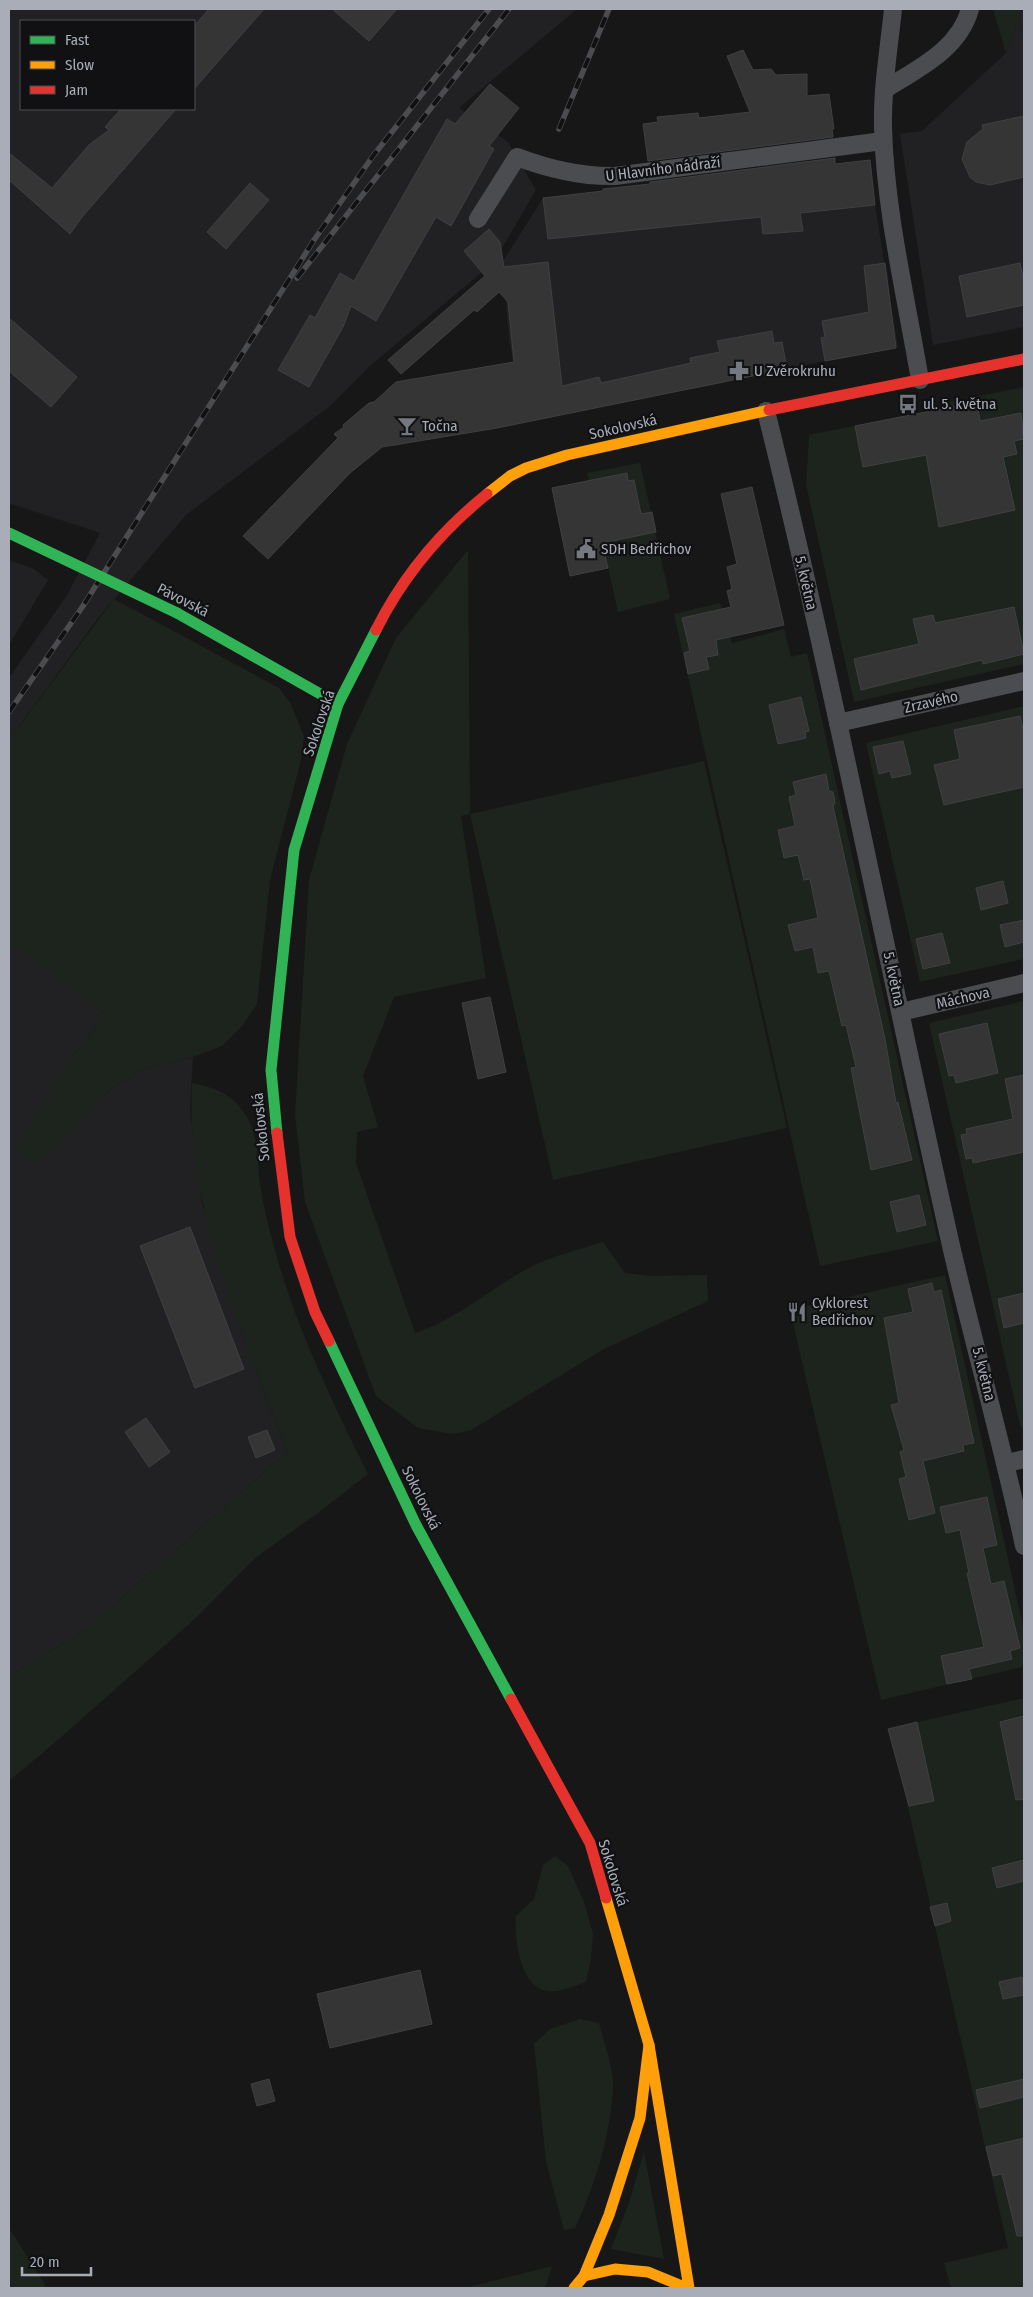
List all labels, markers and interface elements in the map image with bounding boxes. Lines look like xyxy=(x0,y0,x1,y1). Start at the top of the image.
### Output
legend xyxy=(20,20,195,110)
text: Fast xyxy=(65,31,89,49)
text: Slow xyxy=(65,56,94,74)
text: Jam xyxy=(65,81,88,99)
street label: U Hlavního nádraží xyxy=(605,153,722,185)
pharmacy icon: U Zvěrokruhu xyxy=(728,360,750,382)
place label: U Zvěrokruhu xyxy=(754,362,836,380)
bus stop icon: ul. 5. května xyxy=(897,393,919,415)
place label: ul. 5. května xyxy=(923,395,996,413)
street label: Sokolovská xyxy=(587,410,659,444)
bar icon: Točna xyxy=(396,415,418,437)
place label: Točna xyxy=(422,417,458,435)
public building icon: SDH Bedřichov xyxy=(575,538,597,560)
place label: SDH Bedřichov xyxy=(601,540,692,558)
street label: 5. května xyxy=(791,554,821,612)
street label: Pávovská xyxy=(154,579,212,621)
street label: Zrzavého xyxy=(902,687,960,717)
street label: Sokolovská xyxy=(299,688,339,758)
street label: 5. května xyxy=(880,950,908,1008)
street label: Máchova xyxy=(935,983,991,1013)
street label: Sokolovská xyxy=(248,1092,274,1162)
place label: Cyklorest Bedřichov xyxy=(812,1294,874,1329)
restaurant icon: Cyklorest Bedřichov xyxy=(786,1301,808,1323)
street label: 5. května xyxy=(969,1345,999,1403)
street label: Sokolovská xyxy=(398,1463,444,1533)
street label: Sokolovská xyxy=(594,1837,632,1909)
scale bar xyxy=(22,2244,91,2276)
text: 20 m xyxy=(30,2253,60,2271)

